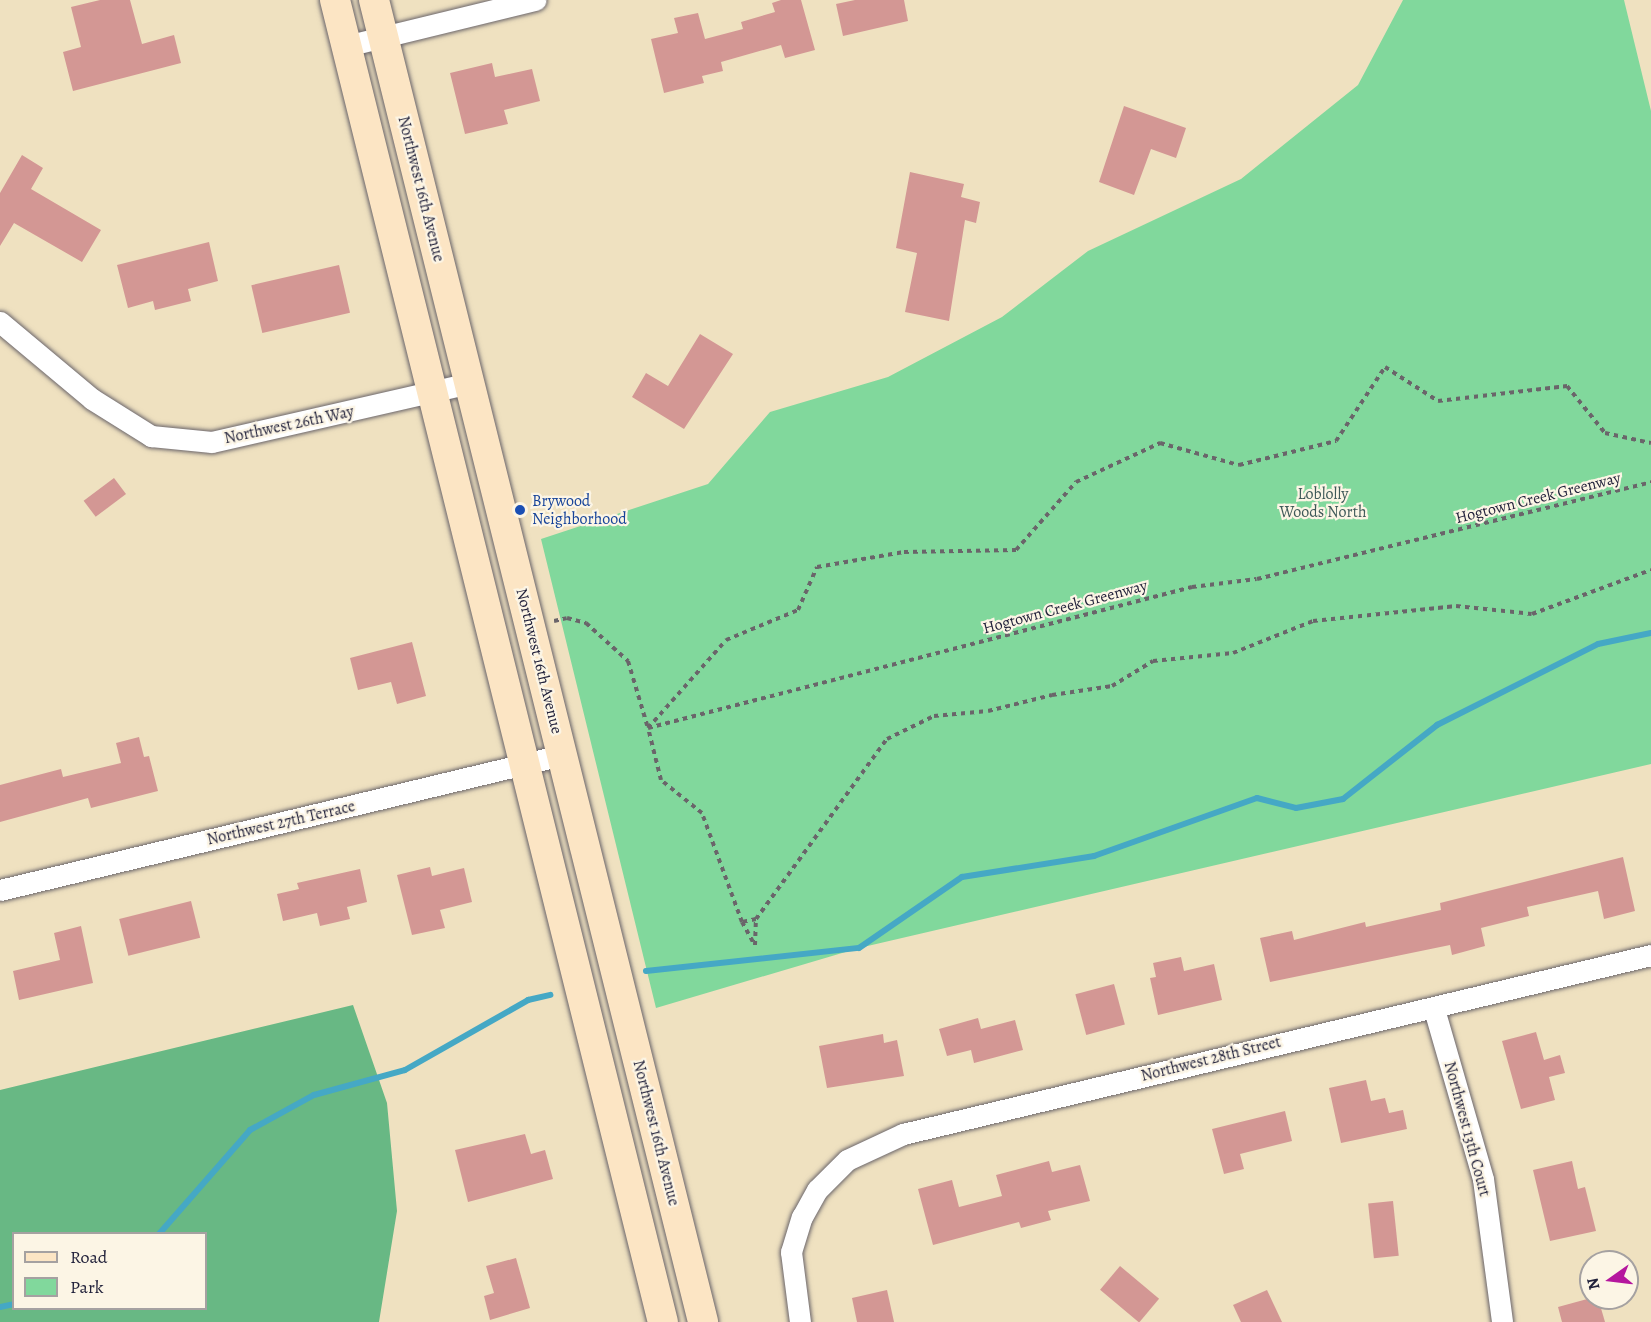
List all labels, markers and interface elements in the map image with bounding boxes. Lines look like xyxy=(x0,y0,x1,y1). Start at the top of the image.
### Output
street label: Northwest 16th Avenue xyxy=(394,114,448,264)
street label: Northwest 26th Way xyxy=(223,402,355,448)
street label: Hogtown Creek Greenway xyxy=(1453,468,1623,528)
park label: Loblolly Woods North xyxy=(1280,484,1366,522)
place label: Brywood Neighborhood xyxy=(532,491,627,529)
marker: Brywood Neighborhood xyxy=(513,503,527,517)
street label: Hogtown Creek Greenway xyxy=(981,576,1149,638)
street label: Northwest 16th Avenue xyxy=(512,586,566,736)
street label: Northwest 27th Terrace xyxy=(205,797,357,849)
street label: Northwest 28th Street xyxy=(1139,1032,1283,1086)
street label: Northwest 16th Avenue xyxy=(629,1058,683,1208)
street label: Northwest 13th Court xyxy=(1440,1060,1494,1198)
legend xyxy=(12,1232,207,1310)
text: Road xyxy=(70,1245,107,1269)
north arrow xyxy=(1579,1250,1639,1310)
text: Park xyxy=(70,1275,104,1299)
text: N xyxy=(1581,1276,1606,1292)

